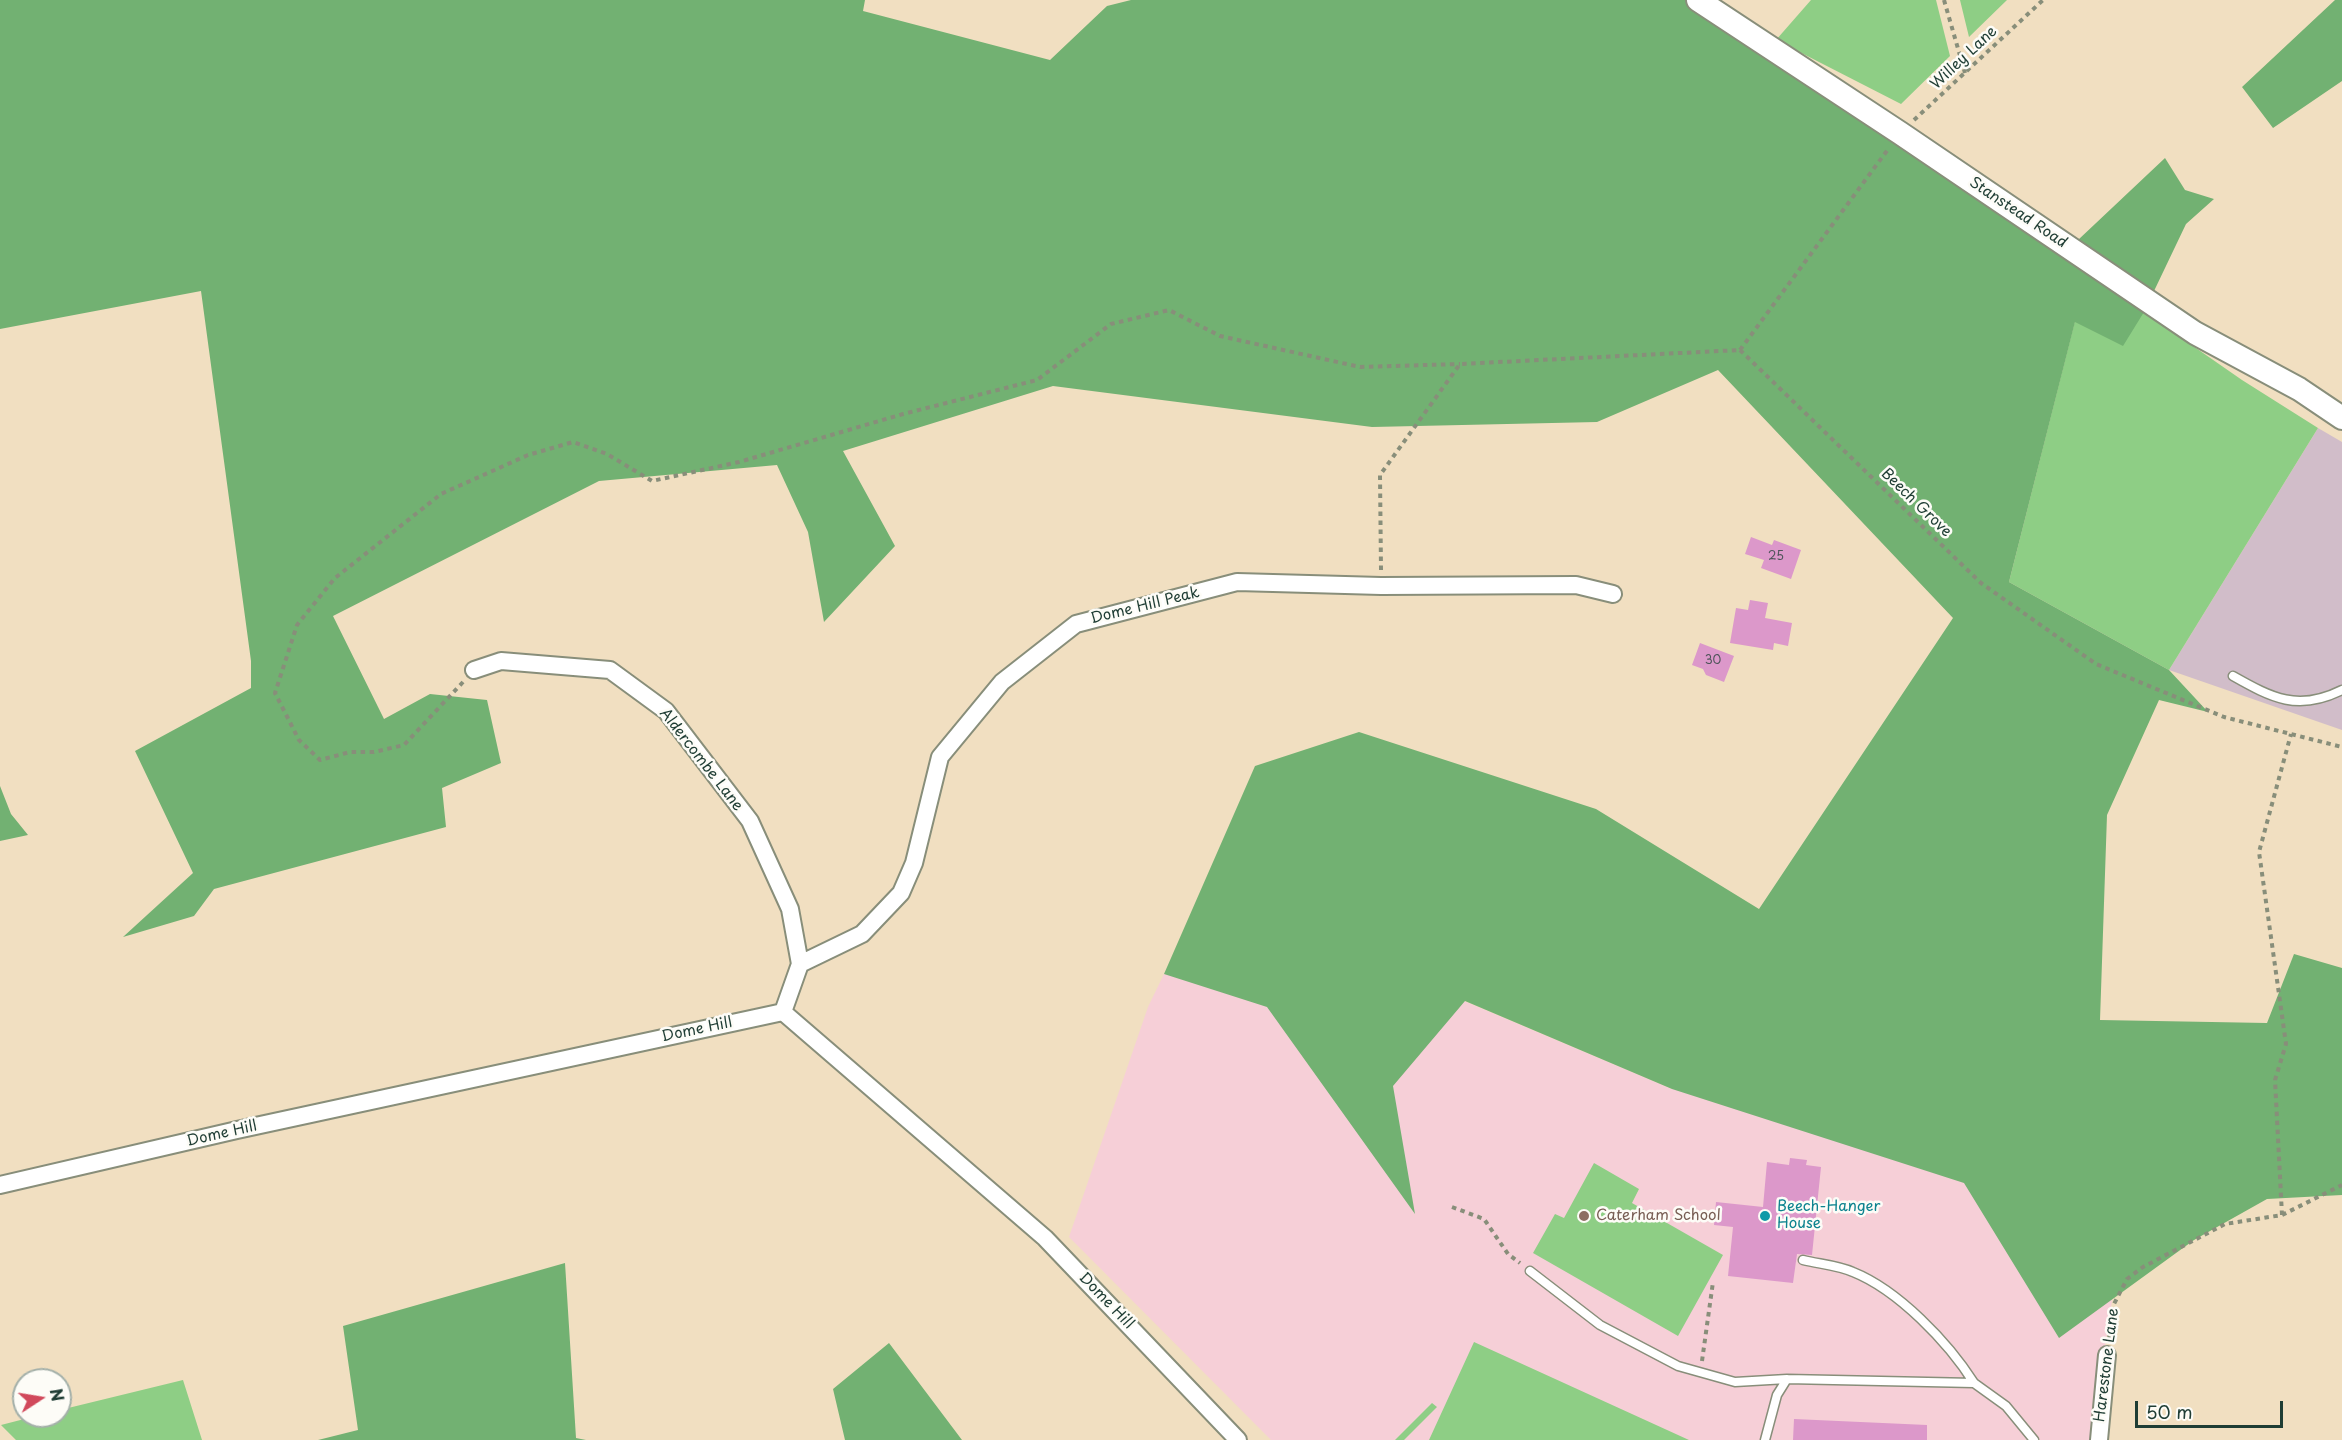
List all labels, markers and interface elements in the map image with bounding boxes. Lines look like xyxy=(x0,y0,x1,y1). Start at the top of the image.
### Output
street label: Willey Lane xyxy=(1927,23,2001,93)
street label: Stanstead Road xyxy=(1966,174,2070,252)
street label: Beech Grove xyxy=(1877,465,1955,541)
house number: 25 xyxy=(1768,550,1784,564)
street label: Dome Hill Peak xyxy=(1089,584,1201,628)
house number: 30 xyxy=(1705,654,1721,668)
street label: Aldercombe Lane xyxy=(655,705,747,815)
street label: Dome Hill xyxy=(660,1014,734,1046)
street label: Dome Hill xyxy=(185,1117,259,1151)
place label: Beech-Hanger House xyxy=(1777,1198,1880,1233)
place label: Caterham School xyxy=(1596,1207,1721,1225)
marker: Caterham School xyxy=(1577,1209,1591,1223)
marker: Beech-Hanger House xyxy=(1758,1209,1772,1223)
street label: Dome Hill xyxy=(1075,1269,1137,1333)
street label: Harestone Lane xyxy=(2091,1307,2123,1423)
north arrow xyxy=(12,1368,72,1428)
text: N xyxy=(45,1386,71,1403)
scale bar xyxy=(2138,1389,2286,1427)
text: 50 m xyxy=(2146,1398,2193,1425)

